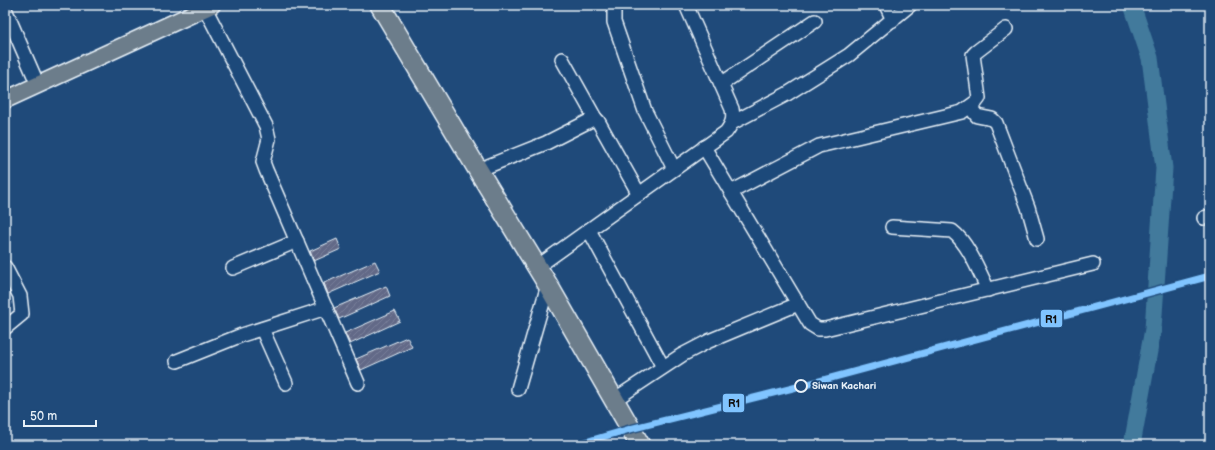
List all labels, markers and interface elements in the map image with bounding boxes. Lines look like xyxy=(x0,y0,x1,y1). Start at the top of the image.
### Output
line badge: R1 xyxy=(1040,309,1063,328)
text: R1 xyxy=(1045,313,1057,326)
marker: Siwan Kachari xyxy=(794,379,808,393)
place label: Siwan Kachari xyxy=(812,380,876,392)
line badge: R1 xyxy=(722,393,745,413)
text: R1 xyxy=(728,397,740,410)
scale bar xyxy=(24,402,96,428)
text: 50 m xyxy=(30,409,57,424)

